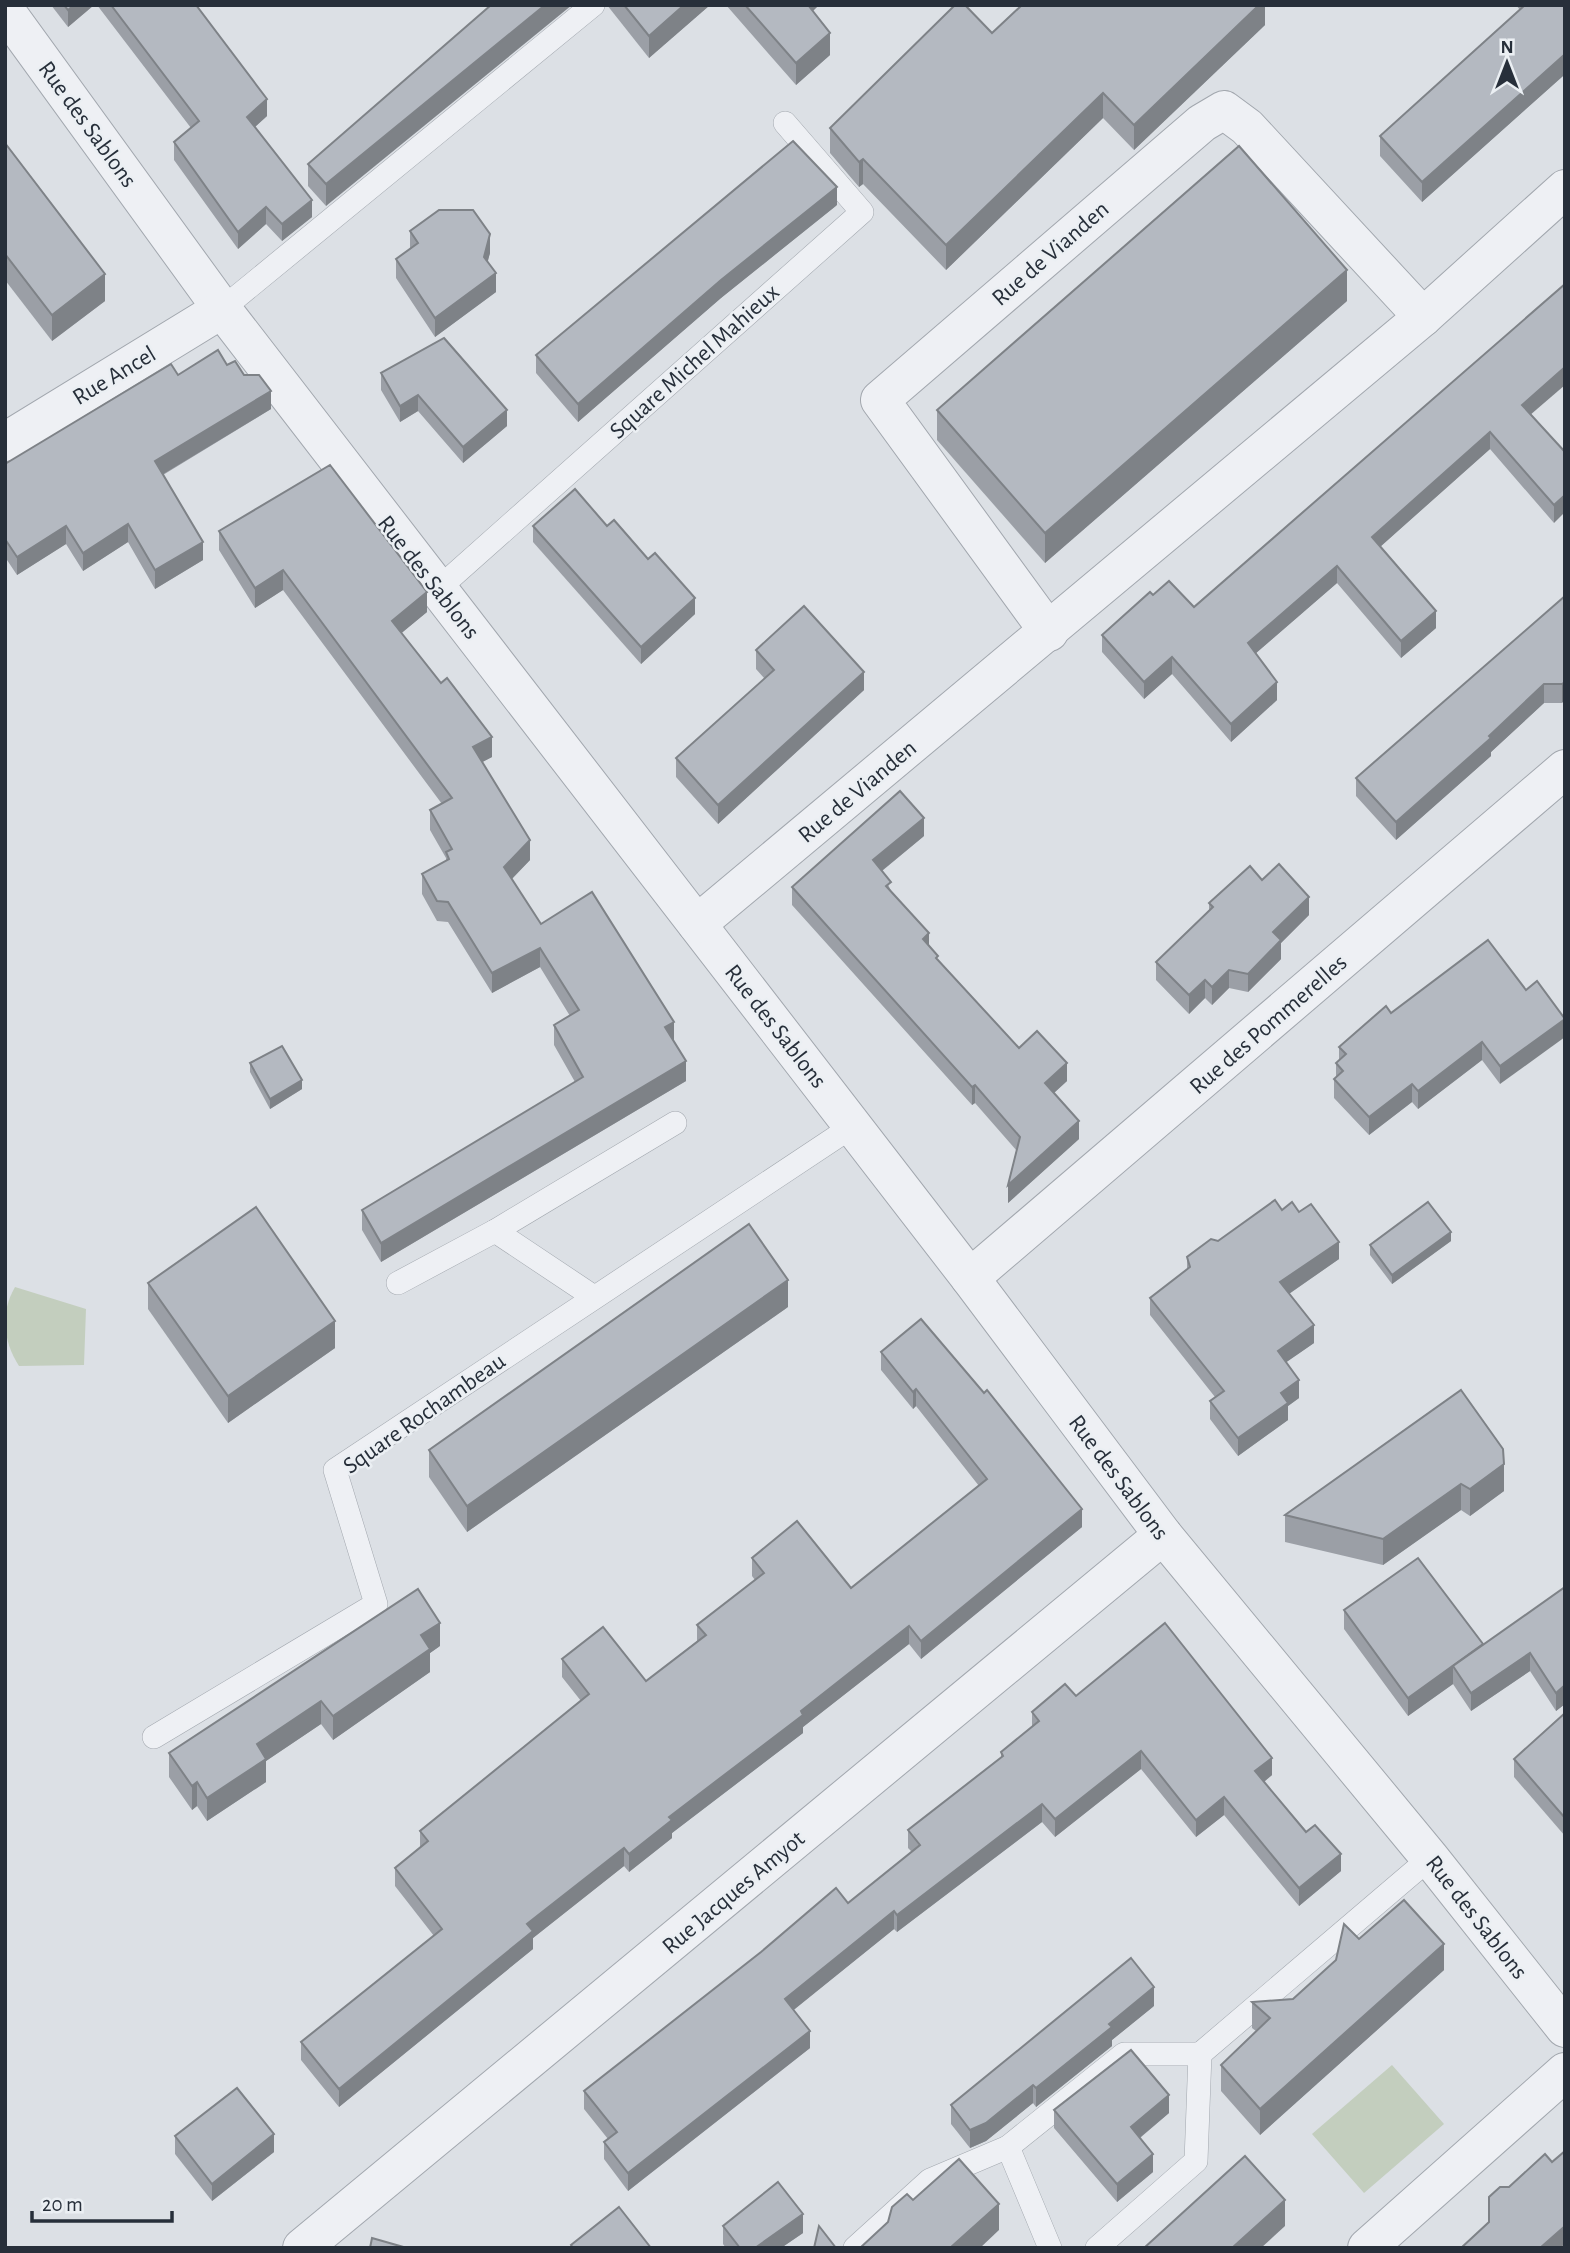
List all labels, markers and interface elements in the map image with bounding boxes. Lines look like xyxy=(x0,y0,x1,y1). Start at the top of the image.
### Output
north arrow xyxy=(1472,28,1542,98)
text: N xyxy=(1500,38,1514,57)
street label: Rue des Sablons xyxy=(34,57,141,192)
street label: Rue de Vianden xyxy=(988,197,1114,311)
street label: Square Michel Mahieux xyxy=(606,279,784,444)
street label: Rue Ancel xyxy=(69,342,160,410)
street label: Rue des Sablons xyxy=(373,511,484,644)
street label: Rue de Vianden xyxy=(794,736,921,848)
street label: Rue des Pommerelles xyxy=(1186,950,1352,1099)
street label: Rue des Sablons xyxy=(720,960,831,1093)
street label: Square Rochambeau xyxy=(339,1349,510,1479)
street label: Rue des Sablons xyxy=(1064,1411,1173,1544)
street label: Rue Jacques Amyot xyxy=(658,1826,810,1959)
street label: Rue des Sablons xyxy=(1421,1851,1532,1984)
scale bar xyxy=(32,2180,172,2224)
text: 20 m xyxy=(42,2194,83,2215)

